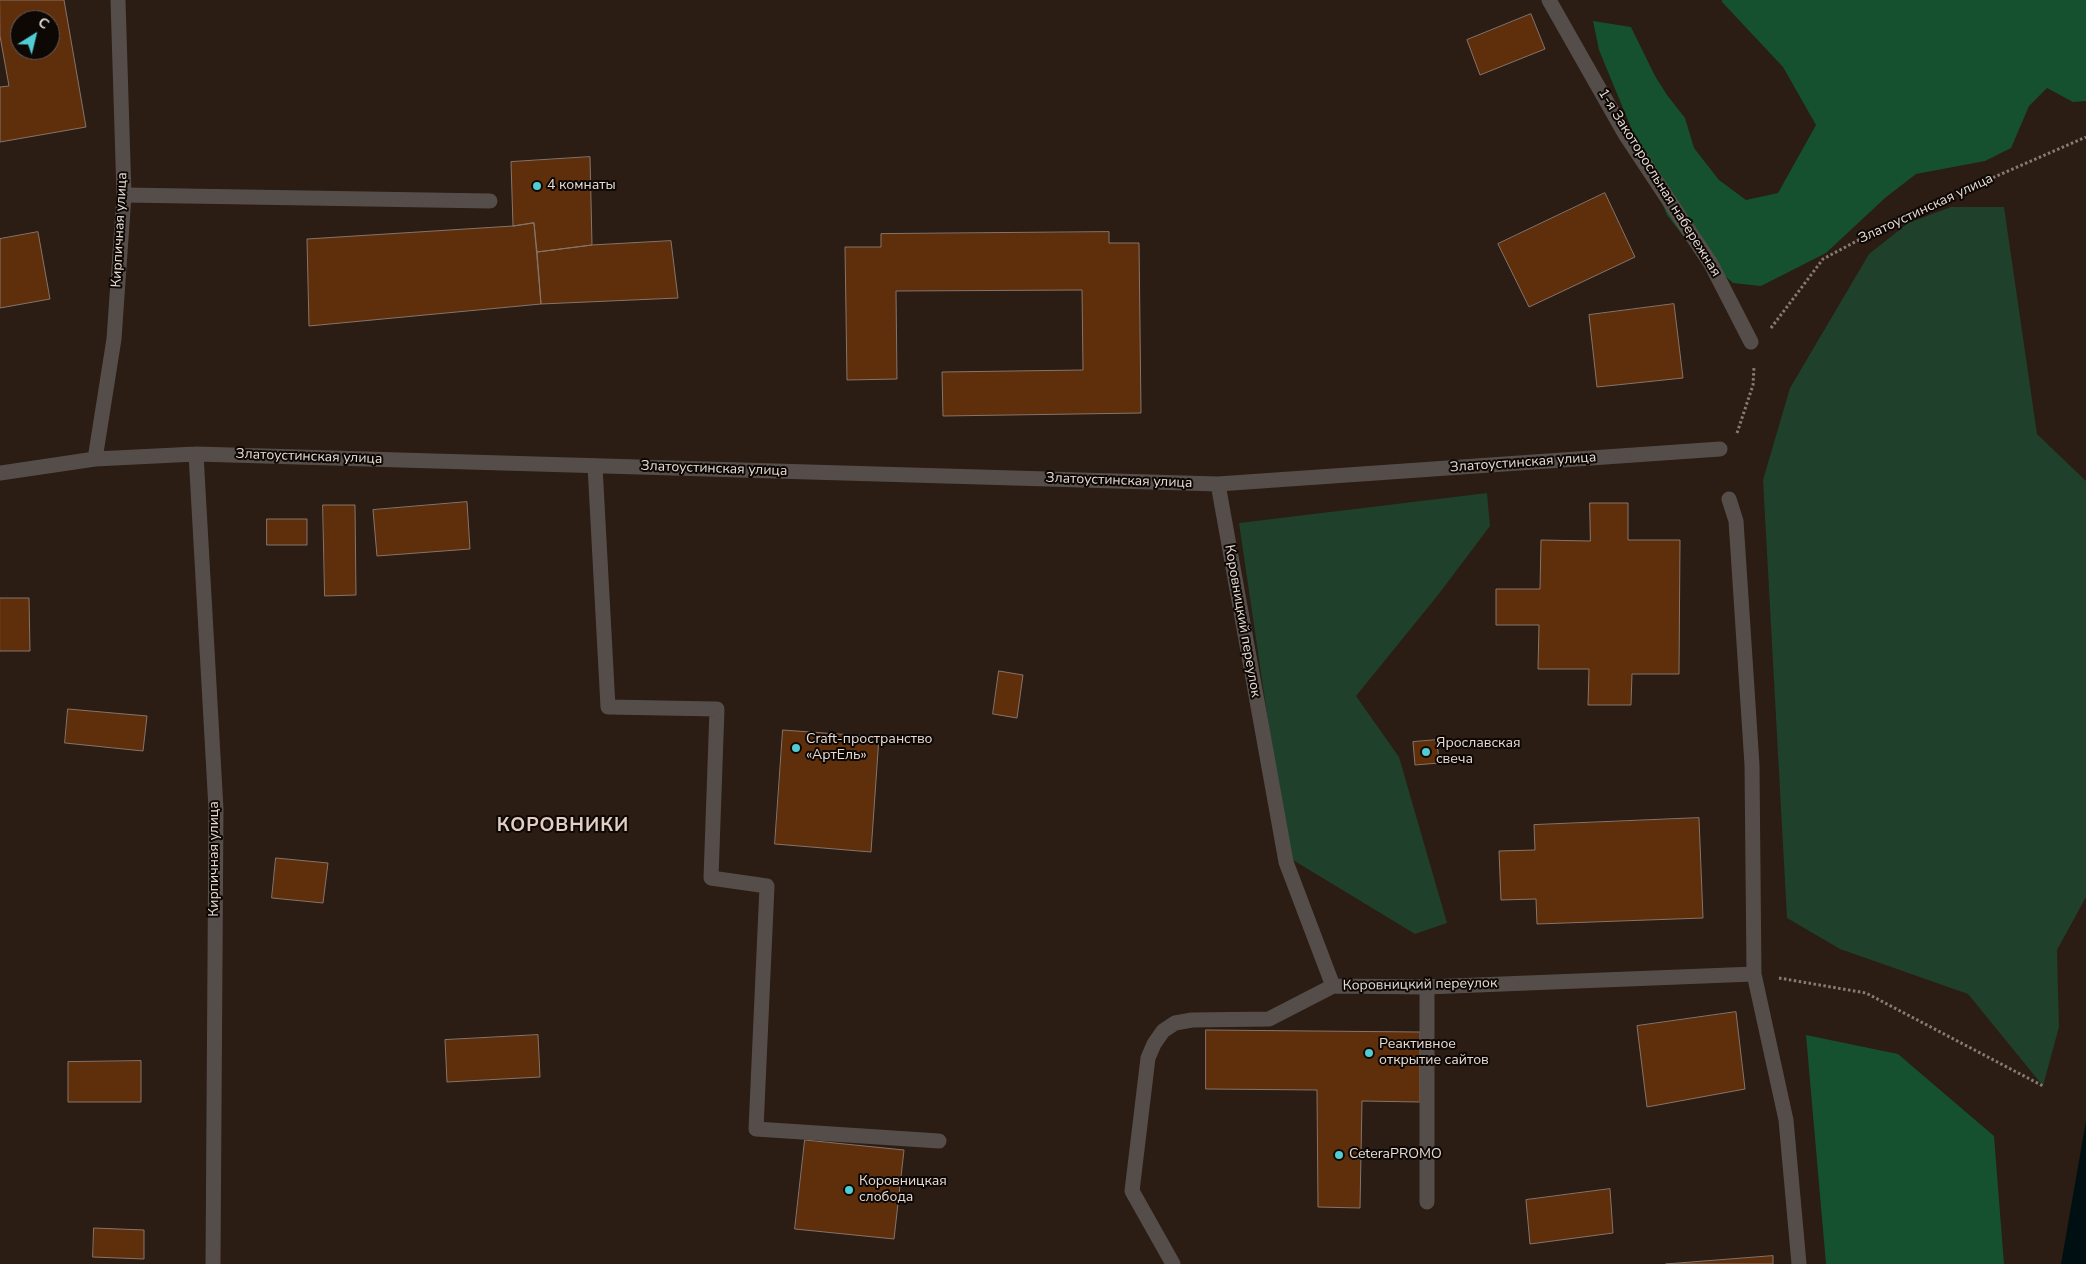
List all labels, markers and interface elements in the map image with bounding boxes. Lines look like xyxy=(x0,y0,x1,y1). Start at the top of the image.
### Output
north arrow xyxy=(10,10,60,60)
text: С xyxy=(34,13,53,34)
street label: 1-я Закоторосльная набережная xyxy=(1594,86,1724,280)
street label: Златоустинская улица xyxy=(1856,170,1996,248)
street label: Кирпичная улица xyxy=(109,172,131,288)
place label: 4 комнаты xyxy=(547,178,616,194)
marker: 4 комнаты xyxy=(531,180,543,192)
street label: Златоустинская улица xyxy=(235,446,383,468)
street label: Златоустинская улица xyxy=(1449,450,1597,476)
street label: Златоустинская улица xyxy=(640,458,788,480)
street label: Златоустинская улица xyxy=(1045,470,1193,492)
street label: Коровницкий переулок xyxy=(1220,543,1264,699)
place label: Craft-пространство «АртЕль» xyxy=(806,732,933,764)
place label: Ярославская свеча xyxy=(1436,736,1521,769)
marker: Craft-пространство «АртЕль» xyxy=(790,742,802,754)
marker: Ярославская свеча xyxy=(1420,746,1432,758)
street label: Кирпичная улица xyxy=(207,801,223,917)
district label: КОРОВНИКИ xyxy=(496,815,630,837)
street label: Коровницкий переулок xyxy=(1343,975,1497,995)
place label: Реактивное открытие сайтов xyxy=(1379,1037,1489,1070)
marker: Реактивное открытие сайтов xyxy=(1363,1047,1375,1059)
place label: CeteraPROMO xyxy=(1349,1147,1442,1163)
marker: CeteraPROMO xyxy=(1333,1149,1345,1161)
place label: Коровницкая слобода xyxy=(859,1174,947,1206)
marker: Коровницкая слобода xyxy=(843,1184,855,1196)

